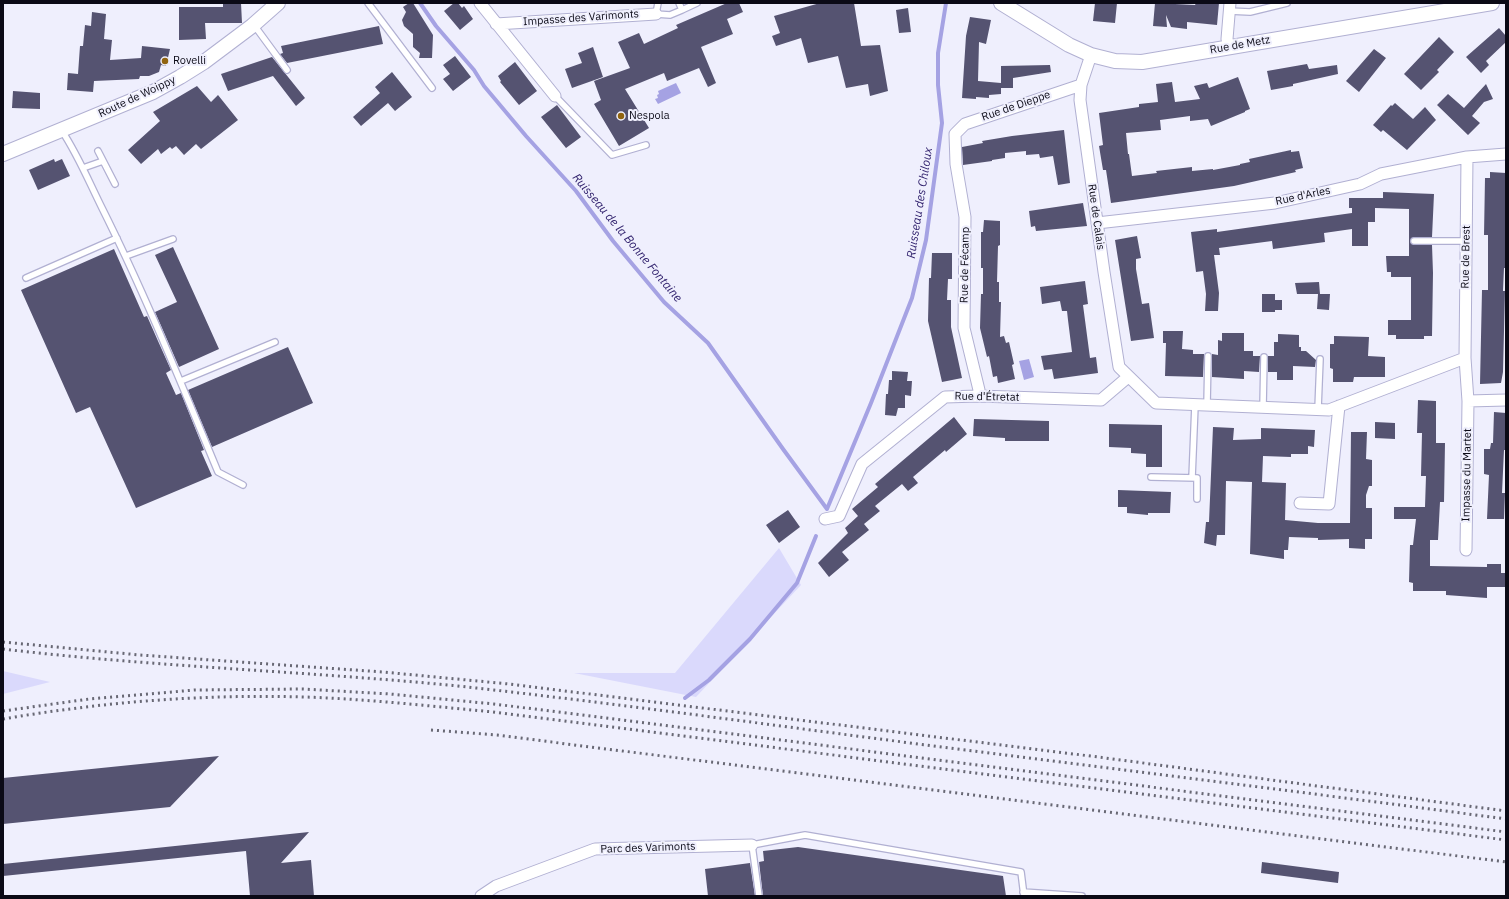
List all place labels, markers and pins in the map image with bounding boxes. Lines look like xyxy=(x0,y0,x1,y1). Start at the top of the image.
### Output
place label: Rovelli xyxy=(173,54,206,68)
marker: Rovelli xyxy=(160,56,170,66)
place label: Nespola xyxy=(629,109,670,123)
marker: Nespola xyxy=(616,111,626,121)

